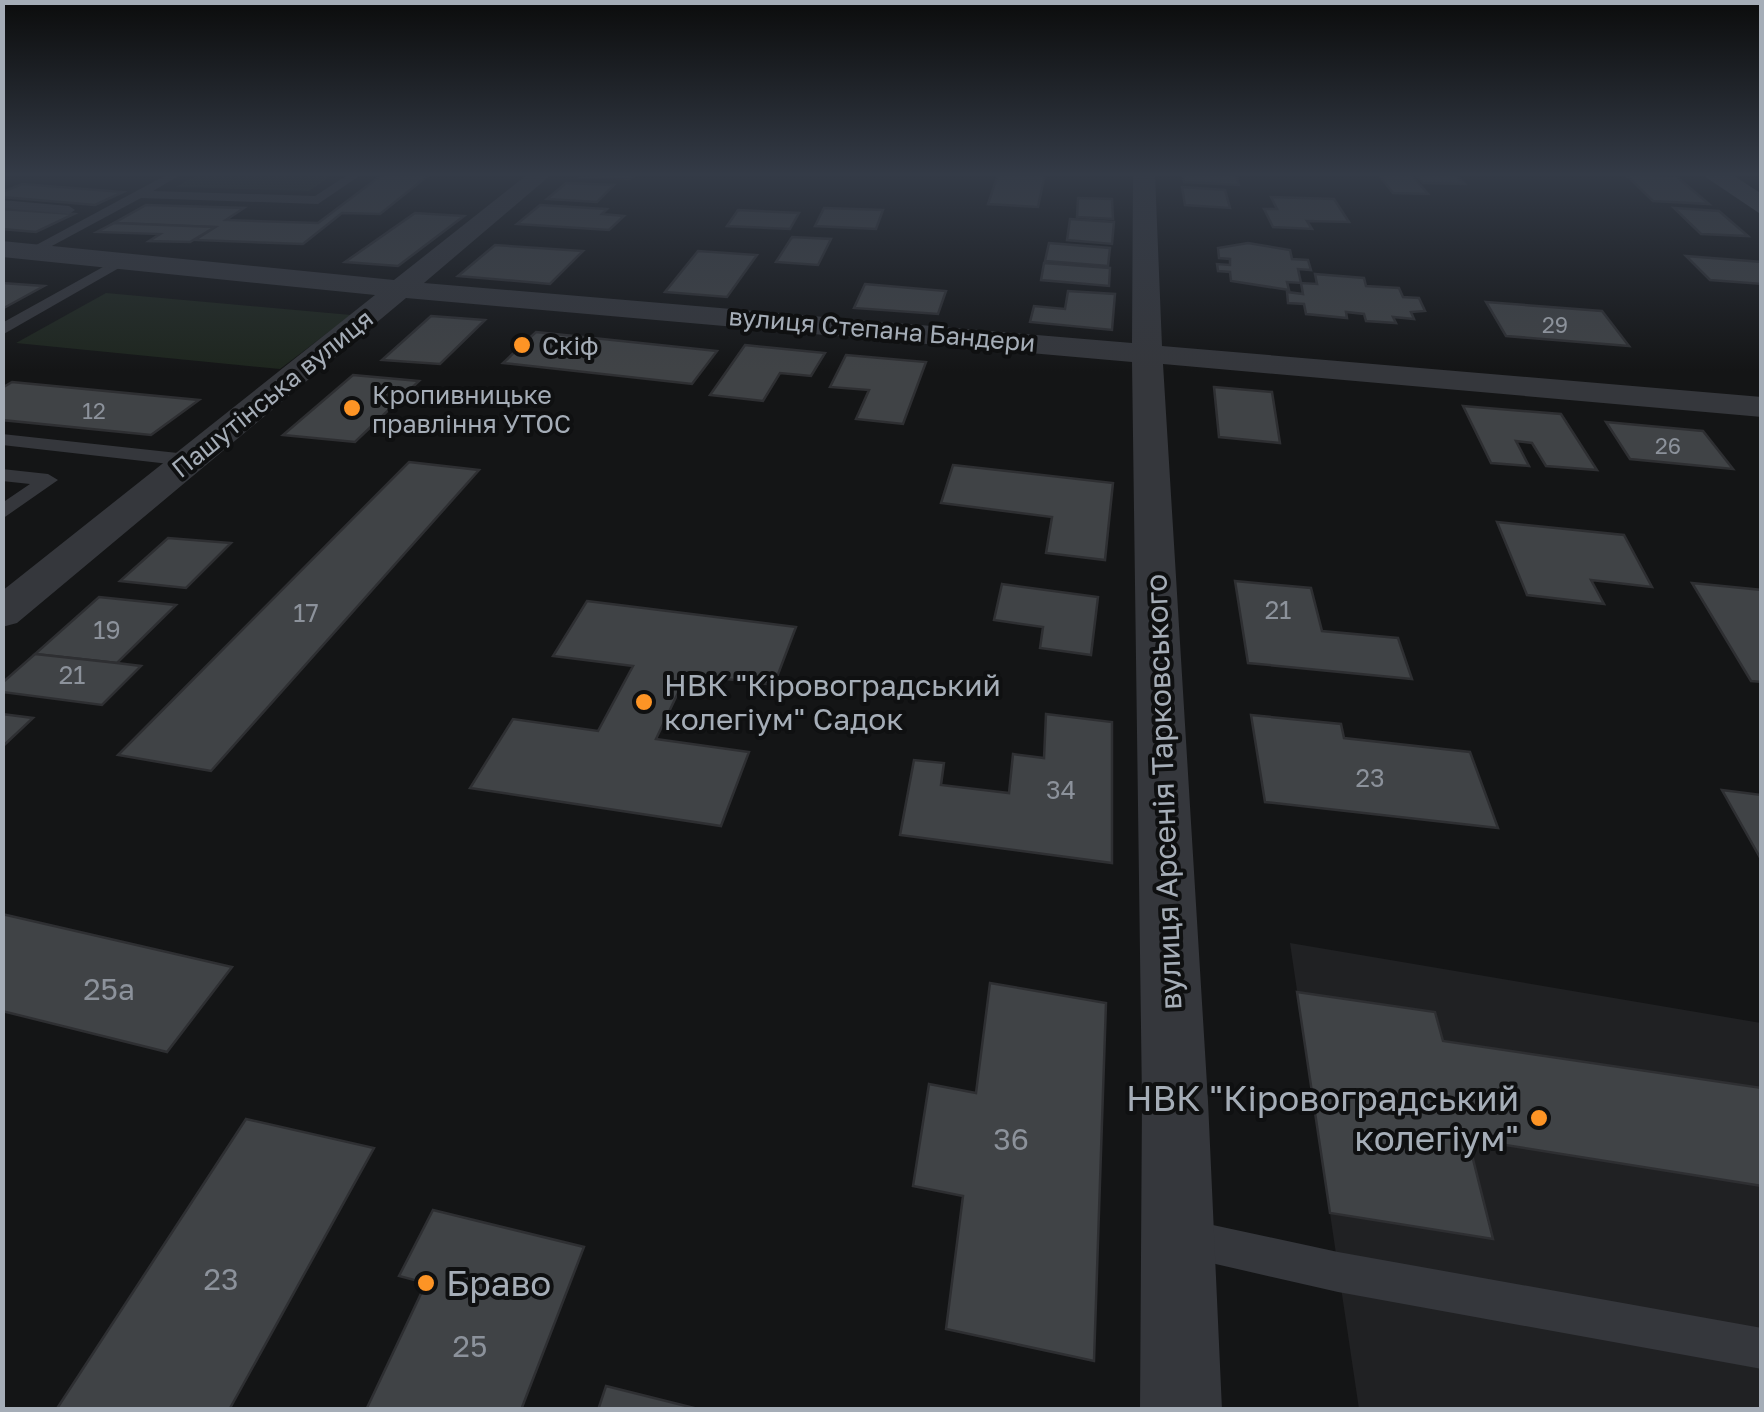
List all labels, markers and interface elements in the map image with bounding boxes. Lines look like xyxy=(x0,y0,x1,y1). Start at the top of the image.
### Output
street label: вулиця Степана Бандери xyxy=(727,300,1037,358)
street label: Пашутінська вулиця xyxy=(165,302,379,484)
house number: 29 xyxy=(1542,311,1568,338)
place label: Скіф xyxy=(542,330,599,361)
marker: Скіф xyxy=(511,334,533,356)
place label: Кропивницьке правління УТОС xyxy=(372,379,571,439)
house number: 12 xyxy=(82,397,106,424)
marker: Кропивницьке правління УТОС xyxy=(341,397,363,419)
house number: 26 xyxy=(1655,432,1681,459)
street label: вулиця Арсенія Тарковського xyxy=(1137,573,1189,1011)
house number: 21 xyxy=(1265,594,1291,625)
house number: 17 xyxy=(293,597,319,628)
house number: 19 xyxy=(93,614,121,645)
house number: 21 xyxy=(59,659,85,690)
place label: НВК "Кіровоградський колегіум" Садок xyxy=(664,667,1001,737)
marker: НВК "Кіровоградський колегіум" Садок xyxy=(633,691,655,713)
house number: 23 xyxy=(1355,762,1385,793)
house number: 34 xyxy=(1046,774,1076,805)
house number: 25а xyxy=(83,971,135,1007)
place label: НВК "Кіровоградський колегіум" xyxy=(1126,1077,1519,1159)
marker: НВК "Кіровоградський колегіум" xyxy=(1528,1107,1550,1129)
house number: 36 xyxy=(993,1121,1029,1157)
house number: 23 xyxy=(204,1261,238,1297)
place label: Браво xyxy=(446,1262,551,1304)
marker: Браво xyxy=(415,1272,437,1294)
house number: 25 xyxy=(453,1328,487,1364)

